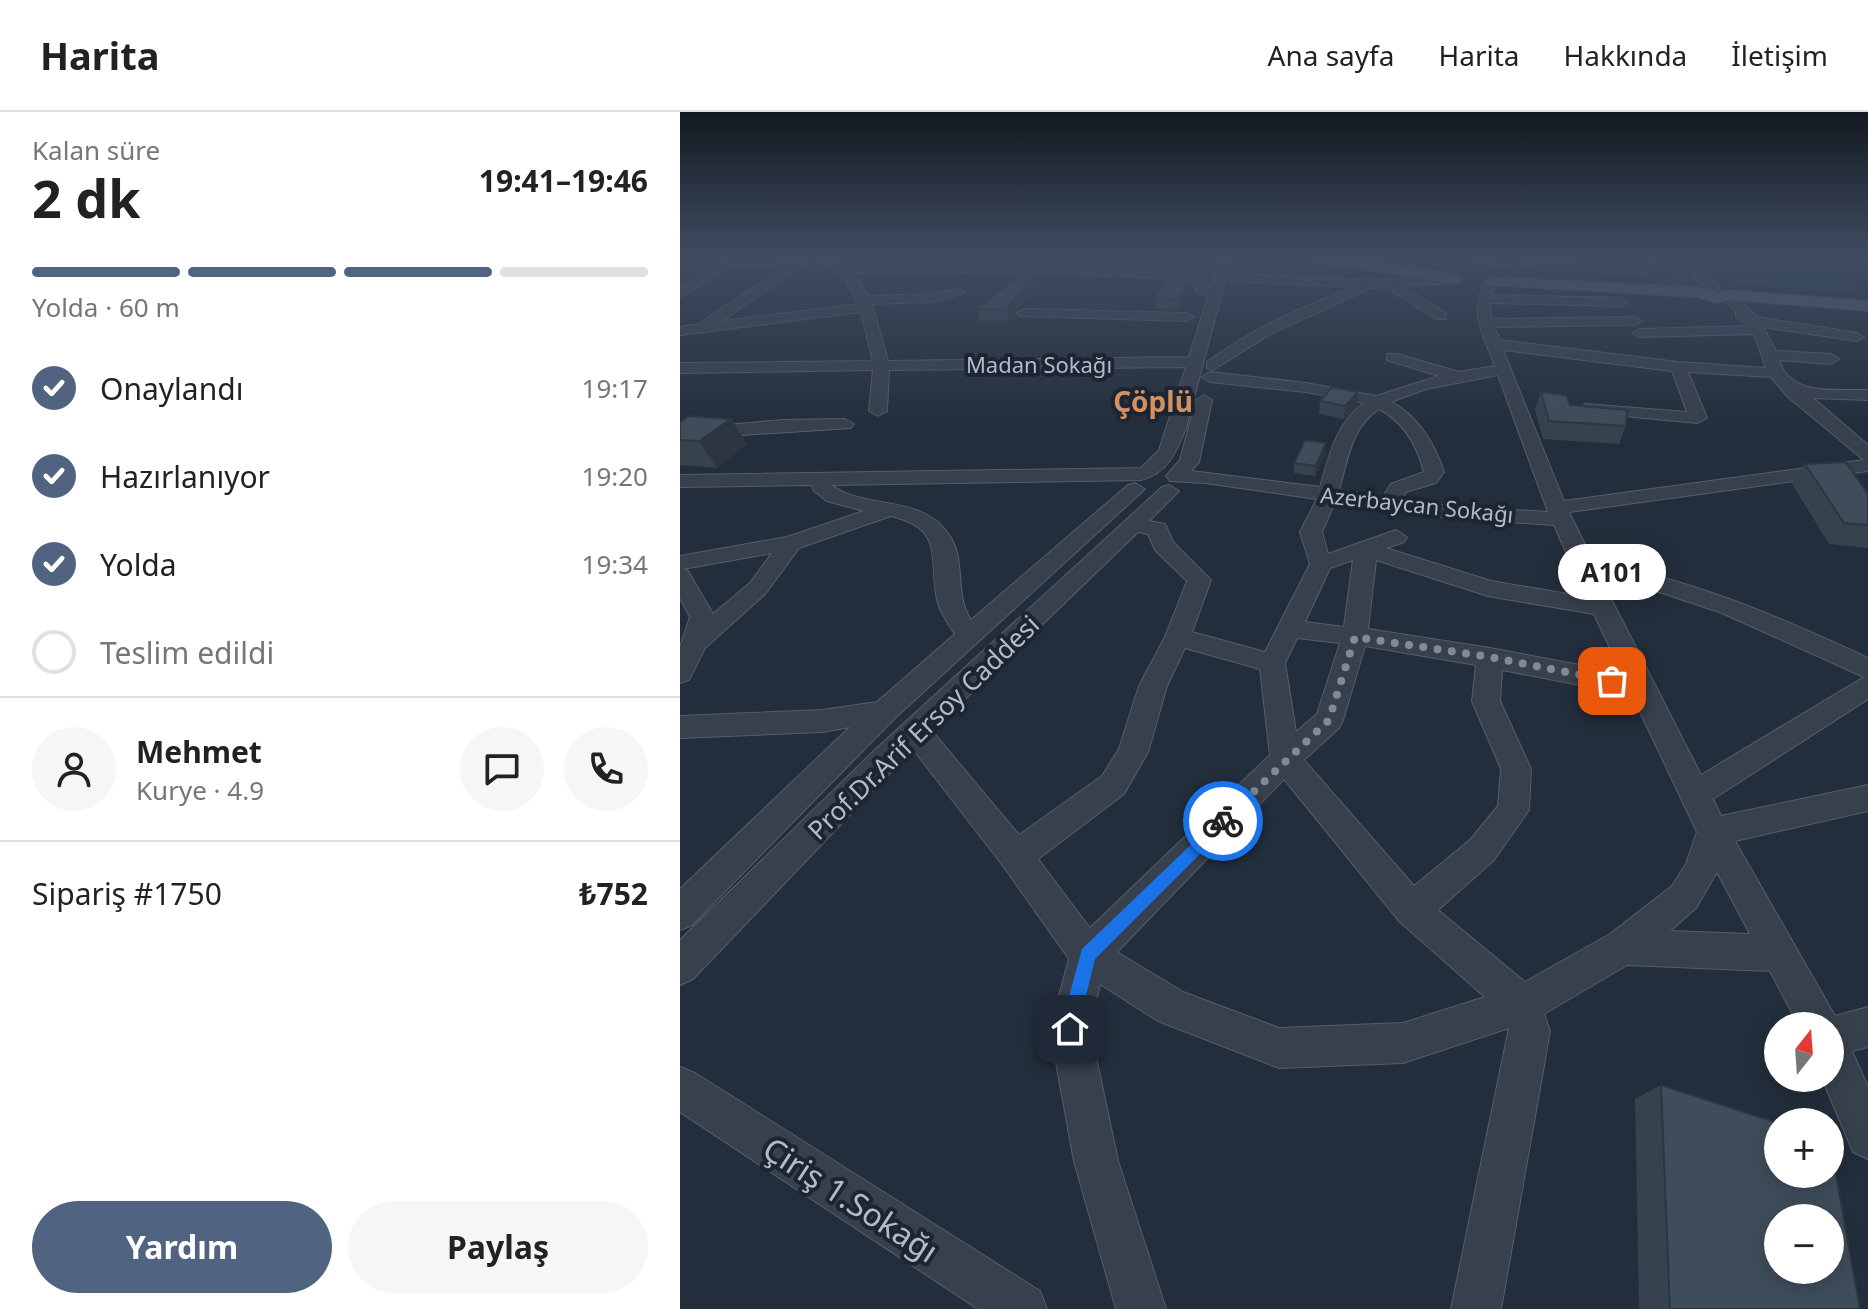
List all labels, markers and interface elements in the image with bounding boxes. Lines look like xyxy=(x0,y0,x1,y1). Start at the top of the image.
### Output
text: Harita xyxy=(40,29,159,81)
text: Ana sayfa xyxy=(1268,36,1394,74)
text: Harita xyxy=(1438,36,1520,74)
text: Hakkında xyxy=(1564,36,1687,74)
text: İletişim xyxy=(1731,36,1828,74)
text: Kalan süre xyxy=(32,132,160,168)
text: 19:41–19:46 xyxy=(479,160,648,201)
text: 2 dk xyxy=(32,162,140,233)
text: Yolda · 60 m xyxy=(32,289,180,325)
street label: Madan Sokağı xyxy=(966,349,1112,379)
icon: check xyxy=(32,366,76,410)
text: Onaylandı xyxy=(100,368,243,409)
text: 19:17 xyxy=(582,370,648,406)
district label: Çöplü xyxy=(1113,382,1193,420)
icon: check xyxy=(32,454,76,498)
text: Hazırlanıyor xyxy=(100,456,270,497)
text: 19:20 xyxy=(582,458,648,494)
street label: Azerbaycan Sokağı xyxy=(1319,479,1515,529)
icon: check xyxy=(32,542,76,586)
text: Yolda xyxy=(100,544,177,585)
callout: A101 xyxy=(1558,545,1666,601)
text: 19:34 xyxy=(582,546,648,582)
text: A101 xyxy=(1581,554,1643,590)
street label: Prof.Dr.Arif Ersoy Caddesi xyxy=(799,607,1047,847)
text: Teslim edildi xyxy=(100,632,274,673)
pin xyxy=(1578,647,1646,715)
icon: bag xyxy=(1590,659,1634,703)
button: person xyxy=(32,727,116,811)
button: chat xyxy=(460,727,544,811)
button: phone xyxy=(564,727,648,811)
text: Mehmet xyxy=(136,731,262,772)
text: Kurye · 4.9 xyxy=(136,772,264,808)
courier xyxy=(1183,781,1263,861)
icon: bike xyxy=(1201,799,1245,843)
text: Sipariş #1750 xyxy=(32,873,222,914)
text: ₺752 xyxy=(579,873,648,914)
pin xyxy=(1036,995,1104,1063)
icon: home xyxy=(1048,1007,1092,1051)
north arrow xyxy=(1764,1012,1844,1092)
map controls xyxy=(1764,1012,1844,1284)
button: + xyxy=(1764,1108,1844,1188)
street label: Çiriş 1.Sokağı xyxy=(755,1126,947,1272)
button: Yardım xyxy=(32,1201,332,1293)
button: Paylaş xyxy=(348,1201,648,1293)
button: − xyxy=(1764,1204,1844,1284)

